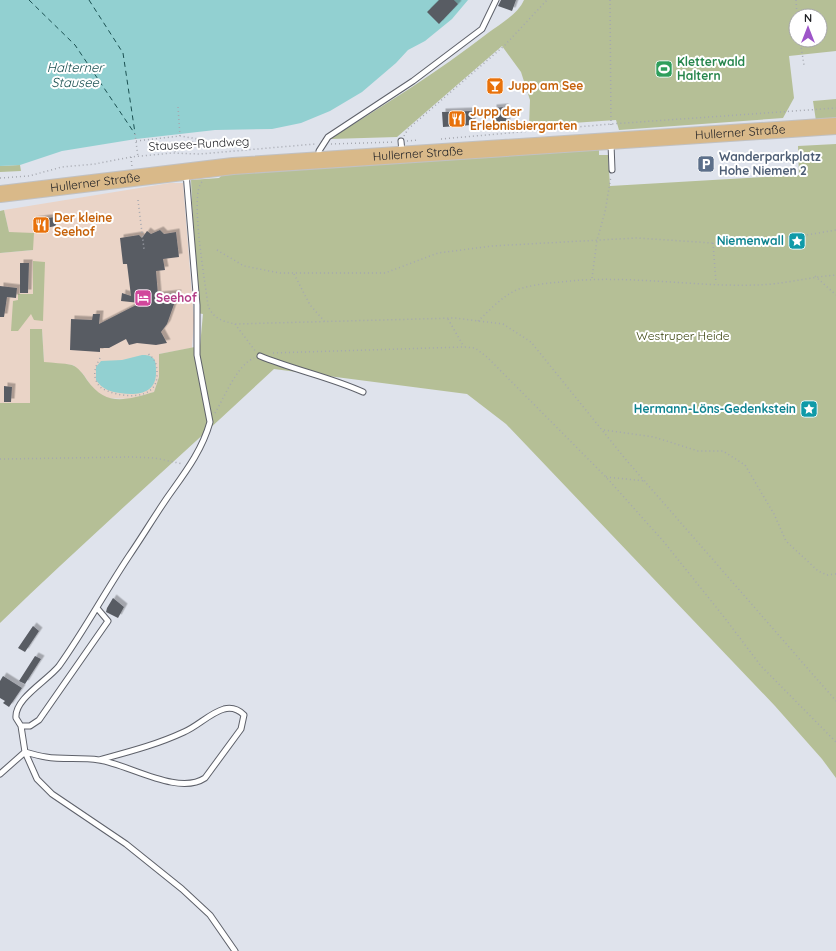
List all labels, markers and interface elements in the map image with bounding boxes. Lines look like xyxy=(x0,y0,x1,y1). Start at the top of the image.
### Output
north arrow xyxy=(788,8,828,48)
text: N xyxy=(804,11,812,25)
place label: Kletterwald Haltern xyxy=(677,54,745,83)
water label: Halterner Stausee xyxy=(47,59,105,90)
sports icon: Kletterwald Haltern xyxy=(654,59,674,79)
bar icon: Jupp am See xyxy=(485,76,505,96)
place label: Jupp am See xyxy=(508,78,583,93)
place label: Jupp der Erlebnisbiergarten xyxy=(470,104,577,133)
restaurant icon: Jupp der Erlebnisbiergarten xyxy=(447,109,467,129)
street label: Hullerner Straße xyxy=(694,121,786,142)
street label: Stausee-Rundweg xyxy=(148,133,250,154)
street label: Hullerner Straße xyxy=(372,143,464,164)
place label: Wanderparkplatz Hohe Niemen 2 xyxy=(719,149,821,178)
parking icon: Wanderparkplatz Hohe Niemen 2 xyxy=(696,154,716,174)
street label: Hullerner Straße xyxy=(49,169,141,195)
place label: Der kleine Seehof xyxy=(54,210,112,239)
restaurant icon: Der kleine Seehof xyxy=(31,215,51,235)
place icon: Niemenwall xyxy=(787,231,807,251)
place label: Niemenwall xyxy=(717,233,784,248)
hotel icon: Seehof xyxy=(133,288,153,308)
place label: Seehof xyxy=(156,290,198,305)
park label: Westruper Heide xyxy=(636,328,730,343)
place icon: Hermann-Löns-Gedenkstein xyxy=(799,399,819,419)
place label: Hermann-Löns-Gedenkstein xyxy=(634,401,796,416)

